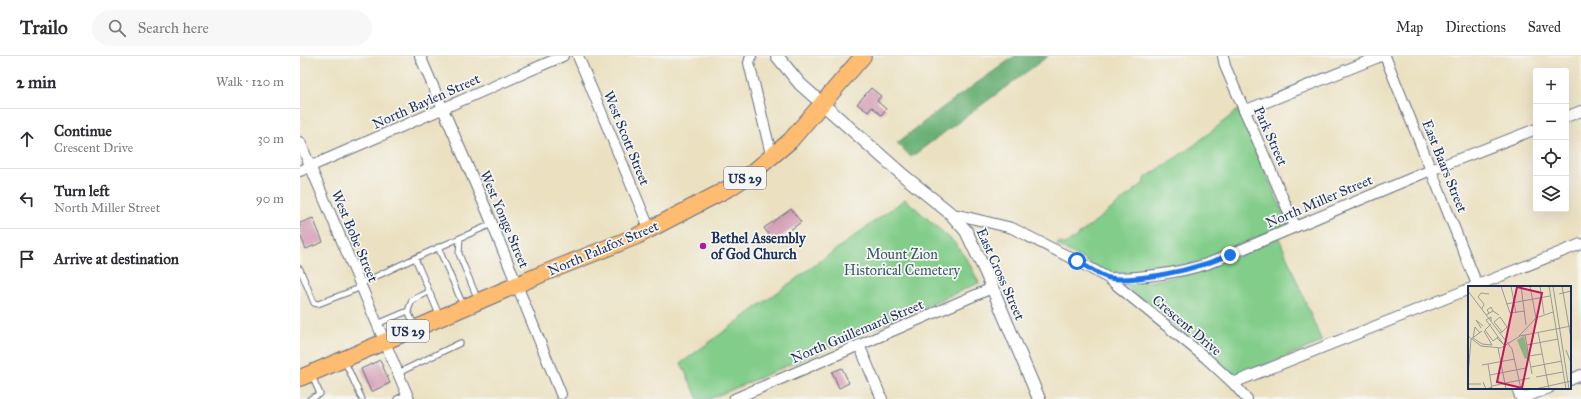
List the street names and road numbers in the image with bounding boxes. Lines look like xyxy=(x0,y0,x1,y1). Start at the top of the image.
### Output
street label: North Baylen Street xyxy=(370,70,483,133)
street label: West Scott Street xyxy=(600,88,653,188)
street label: Park Street xyxy=(1250,104,1291,169)
street label: East Baars Street xyxy=(1418,117,1471,215)
road number: US 29 xyxy=(724,167,766,189)
street label: West Yonge Street xyxy=(476,168,533,271)
street label: North Miller Street xyxy=(1263,171,1375,232)
street label: West Bobe Street xyxy=(327,188,382,285)
street label: North Palafox Street xyxy=(545,217,661,279)
street label: East Cross Street xyxy=(973,226,1028,323)
street label: Crescent Drive xyxy=(1149,291,1225,359)
street label: North Guillemard Street xyxy=(788,296,926,367)
road number: US 29 xyxy=(387,320,429,342)

